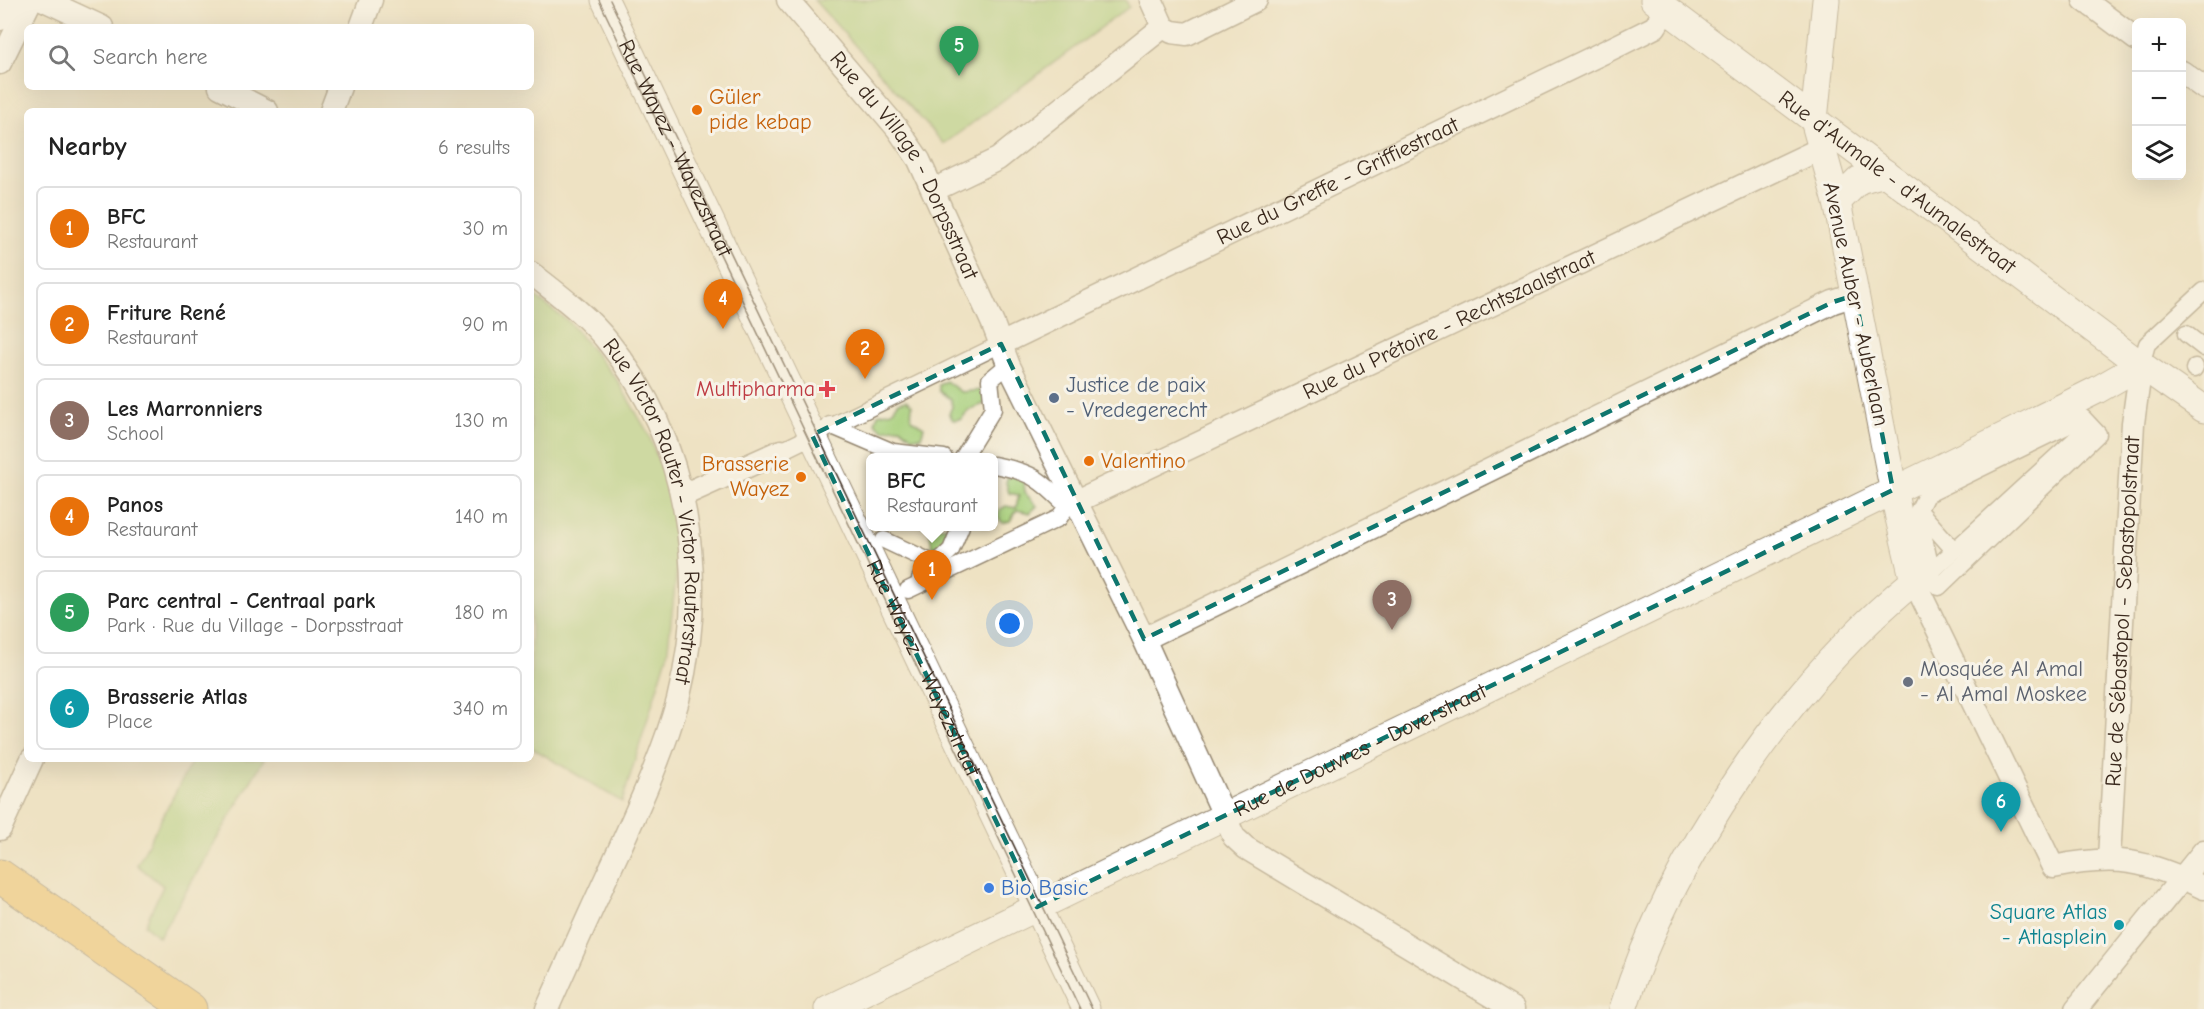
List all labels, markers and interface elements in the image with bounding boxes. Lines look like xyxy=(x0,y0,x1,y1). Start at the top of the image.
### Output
map controls xyxy=(2132,18,2186,180)
button: + xyxy=(2132,18,2186,72)
search box xyxy=(24,24,534,90)
pin: 5 xyxy=(940,26,978,76)
street label: Rue Wayez - Wayezstraat xyxy=(613,35,739,261)
icon: search xyxy=(45,41,78,74)
text: Search here xyxy=(93,44,208,70)
street label: Rue du Village - Dorpsstraat xyxy=(825,46,984,284)
button: − xyxy=(2132,72,2186,126)
place label: Güler pide kebap xyxy=(709,84,812,135)
street label: Rue d'Aumale - d'Aumalestraat xyxy=(1773,85,2022,280)
marker: Güler pide kebap xyxy=(690,103,704,117)
street label: Rue du Greffe - Griffiestraat xyxy=(1213,111,1463,251)
button: layers xyxy=(2132,126,2186,180)
text: Nearby xyxy=(48,132,127,162)
text: 6 results xyxy=(438,136,510,159)
street label: Avenue Auber - Auberlaan xyxy=(1817,180,1895,428)
text: BFC xyxy=(107,204,146,230)
text: 1 xyxy=(66,217,73,240)
text: 30 m xyxy=(462,217,508,240)
text: Restaurant xyxy=(107,230,197,253)
street label: Rue du Prétoire - Rechtszaalstraat xyxy=(1299,244,1600,405)
pin: 4 xyxy=(704,280,742,329)
text: Friture René xyxy=(107,300,226,326)
text: 2 xyxy=(65,313,74,336)
text: 90 m xyxy=(462,313,508,336)
text: Restaurant xyxy=(107,326,197,349)
pin: 2 xyxy=(846,330,884,379)
street label: Rue Victor Rauter - Victor Rauterstraat xyxy=(597,333,705,687)
place label: Justice de paix - Vredegerecht xyxy=(1066,372,1207,423)
place label: Multipharma xyxy=(696,376,815,402)
marker: Multipharma xyxy=(820,382,834,396)
marker: Justice de paix - Vredegerecht xyxy=(1047,391,1061,405)
text: Les Marronniers xyxy=(107,396,262,422)
text: 3 xyxy=(65,409,74,432)
text: 130 m xyxy=(455,409,508,432)
text: School xyxy=(107,422,164,445)
street label: Rue de Sébastopol - Sebastopolstraat xyxy=(2100,435,2145,787)
place label: Valentino xyxy=(1101,448,1186,474)
place label: Brasserie Wayez xyxy=(702,451,789,502)
popup xyxy=(866,453,998,531)
marker: Valentino xyxy=(1082,454,1096,468)
text: BFC xyxy=(887,468,925,494)
marker: Brasserie Wayez xyxy=(794,470,808,484)
text: Panos xyxy=(107,492,163,518)
text: Restaurant xyxy=(887,494,977,517)
text: 4 xyxy=(65,505,74,528)
text: 140 m xyxy=(455,505,508,528)
text: Restaurant xyxy=(107,518,197,541)
pin: 1 xyxy=(912,550,952,600)
street label: Rue Wayez - Wayezstraat xyxy=(861,555,987,781)
pin: 3 xyxy=(1372,580,1412,630)
text: Parc central - Centraal park xyxy=(107,588,375,614)
text: 5 xyxy=(64,601,75,624)
text: 180 m xyxy=(454,601,508,624)
your location xyxy=(995,609,1024,638)
text: Park · Rue du Village - Dorpsstraat xyxy=(107,614,403,637)
place label: Mosquée Al Amal - Al Amal Moskee xyxy=(1920,656,2087,707)
marker: Mosquée Al Amal - Al Amal Moskee xyxy=(1901,675,1915,689)
street label: Rue de Douvres - Doverstraat xyxy=(1230,677,1491,822)
text: Brasserie Atlas xyxy=(107,684,247,710)
text: 6 xyxy=(64,697,75,720)
text: 340 m xyxy=(453,697,508,720)
text: Place xyxy=(107,710,153,733)
pin: 6 xyxy=(1982,782,2020,832)
place label: Bio Basic xyxy=(1001,875,1089,901)
marker: Bio Basic xyxy=(982,881,996,895)
place label: Square Atlas - Atlasplein xyxy=(1990,899,2107,950)
marker: Square Atlas - Atlasplein xyxy=(2112,918,2126,932)

